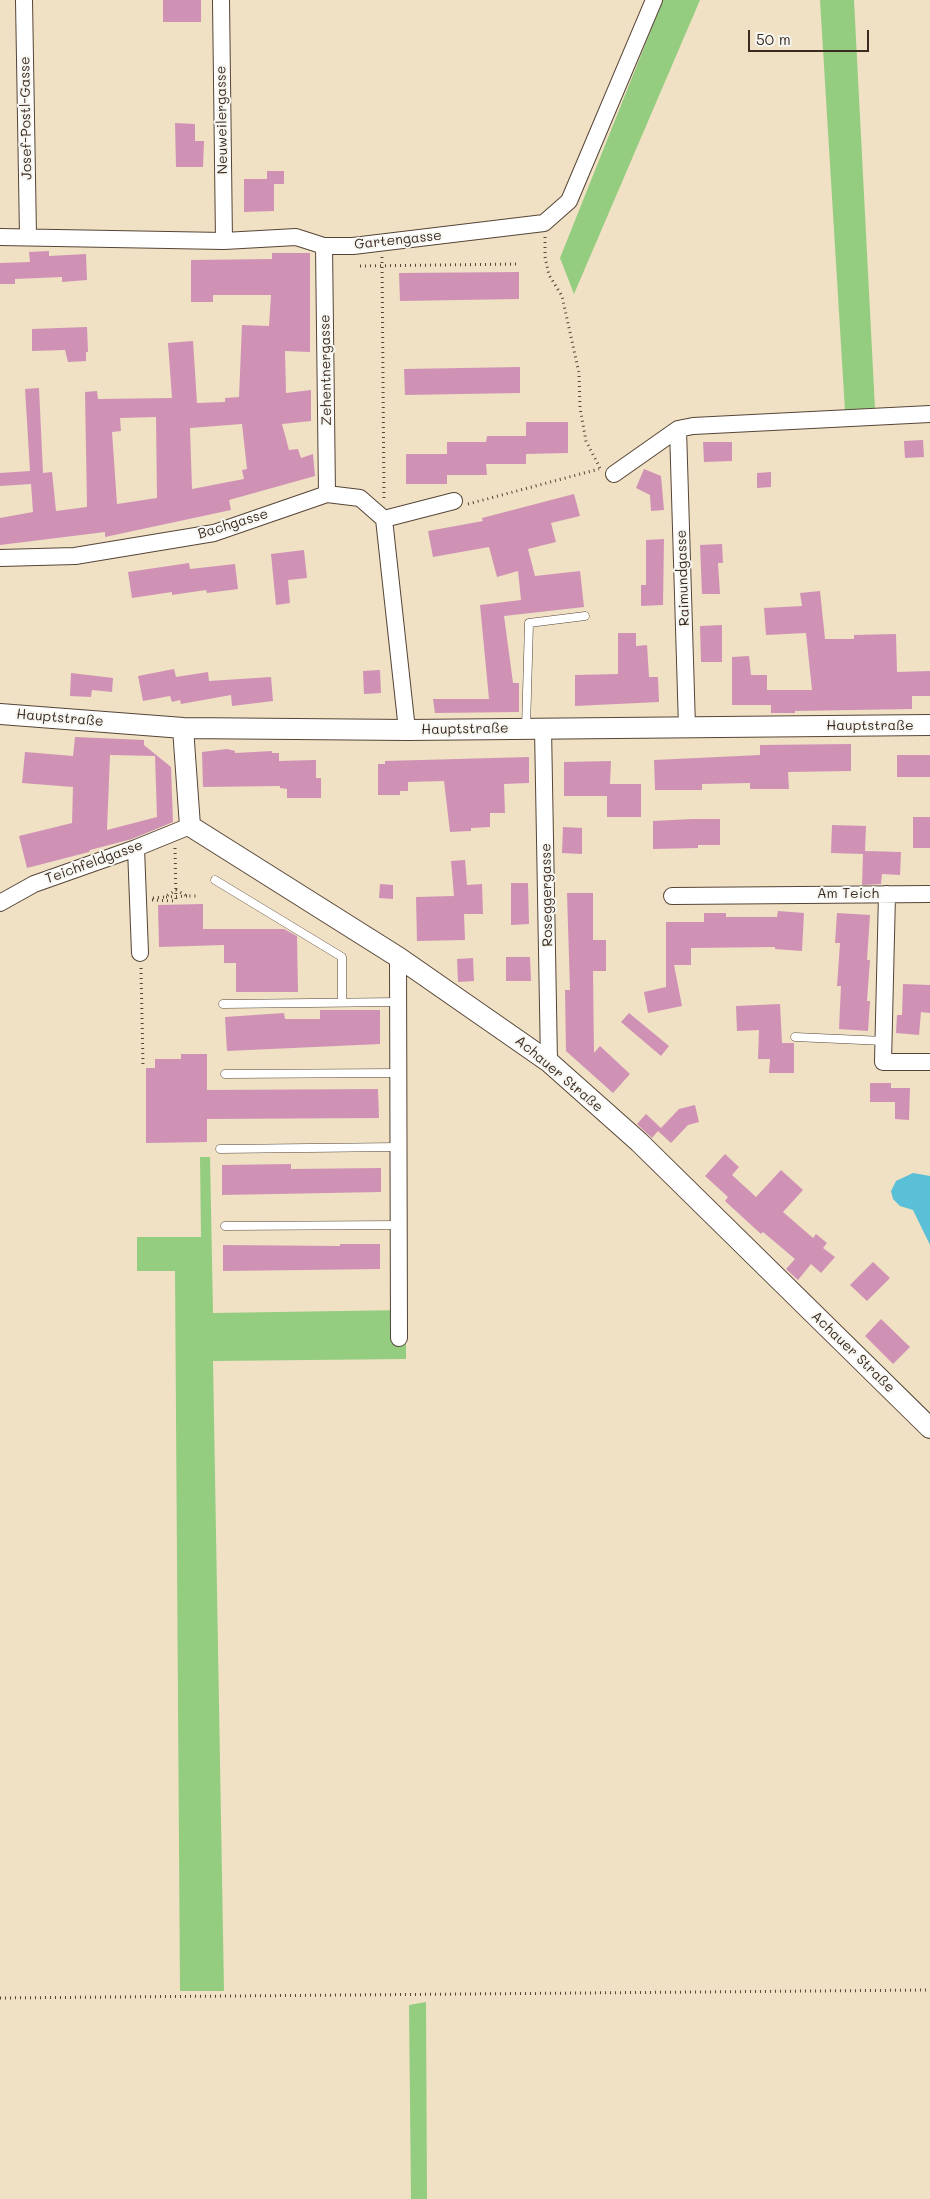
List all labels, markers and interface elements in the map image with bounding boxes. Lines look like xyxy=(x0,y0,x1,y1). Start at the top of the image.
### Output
scale bar xyxy=(750,20,871,52)
text: 50 m xyxy=(756,29,791,49)
street label: Josef-Postl-Gasse xyxy=(17,56,35,180)
street label: Neuweilergasse xyxy=(213,65,231,175)
street label: Gartengasse xyxy=(353,227,443,253)
street label: Zehentnergasse xyxy=(317,314,335,426)
street label: Bachgasse xyxy=(196,505,270,543)
street label: Raimundgasse xyxy=(673,529,693,627)
street label: Hauptstraße xyxy=(16,706,104,730)
street label: Hauptstraße xyxy=(826,718,914,734)
street label: Hauptstraße xyxy=(421,720,509,738)
street label: Teichfeldgasse xyxy=(43,837,145,887)
street label: Roseggergasse xyxy=(538,843,556,947)
street label: Am Teich xyxy=(817,886,879,902)
street label: Achauer Straße xyxy=(512,1032,606,1116)
street label: Achauer Straße xyxy=(808,1308,898,1396)

